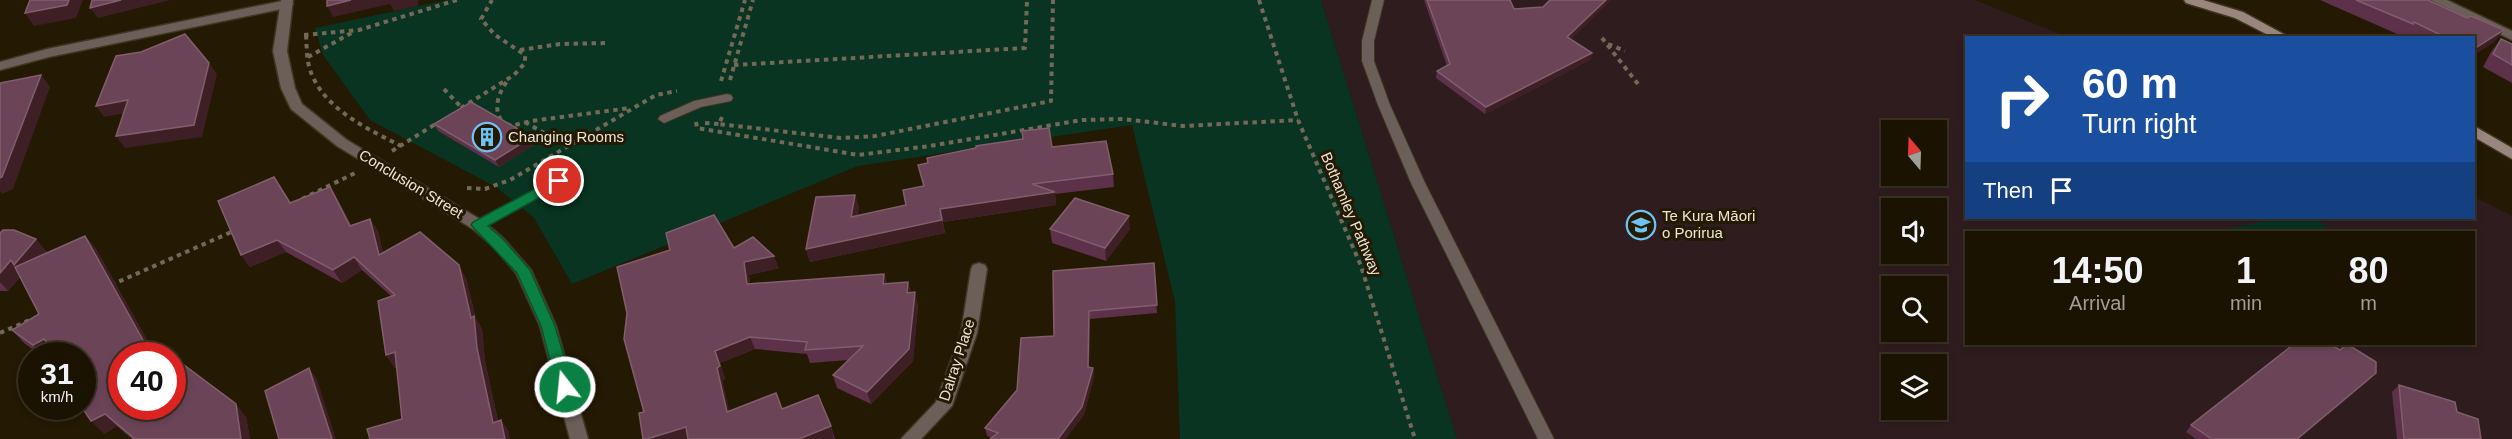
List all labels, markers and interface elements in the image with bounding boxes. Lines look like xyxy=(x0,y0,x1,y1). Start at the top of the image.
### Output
icon: right xyxy=(1983,60,2061,138)
text: 60 m xyxy=(2082,60,2178,107)
text: Turn right xyxy=(2082,109,2197,139)
north arrow xyxy=(1881,120,1947,186)
map controls xyxy=(1881,120,1947,420)
building icon: Changing Rooms xyxy=(471,121,503,153)
place label: Changing Rooms xyxy=(508,128,624,145)
street label: Conclusion Street xyxy=(356,146,467,222)
street label: Bothamley Pathway xyxy=(1318,149,1385,279)
pin xyxy=(533,155,584,206)
icon: arrive xyxy=(542,164,575,197)
icon: arrive xyxy=(2045,174,2078,207)
text: Then xyxy=(1983,178,2033,203)
button: sound xyxy=(1881,198,1947,264)
place label: Te Kura Māori o Porirua xyxy=(1662,207,1755,241)
school or university icon: Te Kura Māori o Porirua xyxy=(1625,209,1657,241)
text: 14:50 xyxy=(2051,250,2143,291)
text: 1 xyxy=(2236,250,2256,291)
text: 80 xyxy=(2349,250,2389,291)
button: search xyxy=(1881,276,1947,342)
text: Arrival xyxy=(2069,292,2126,314)
text: min xyxy=(2230,292,2262,314)
text: m xyxy=(2360,292,2377,314)
street label: Dalray Place xyxy=(935,317,978,403)
speed limit sign: 40 xyxy=(108,342,186,420)
button: layers xyxy=(1881,354,1947,420)
position arrow xyxy=(533,355,597,419)
text: 31 xyxy=(40,357,74,390)
text: km/h xyxy=(41,388,73,405)

